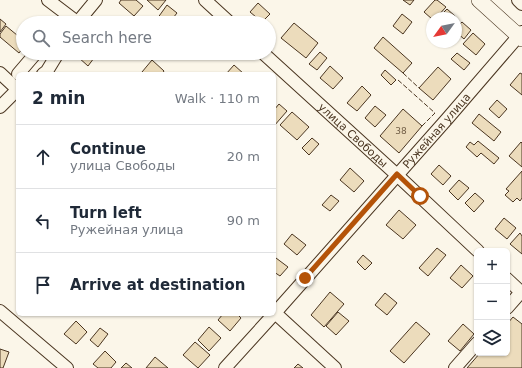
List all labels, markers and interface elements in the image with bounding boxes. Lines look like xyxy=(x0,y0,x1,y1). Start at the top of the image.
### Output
north arrow xyxy=(426,12,462,48)
search box xyxy=(16,16,276,60)
icon: search xyxy=(30,27,52,49)
text: Search here xyxy=(62,29,152,47)
text: 2 min xyxy=(32,88,85,108)
text: Walk · 110 m xyxy=(175,91,260,106)
street label: Ружейная улица xyxy=(400,91,473,171)
street label: улица Свободы xyxy=(316,101,390,170)
house number: 38 xyxy=(395,126,407,136)
text: Continue xyxy=(70,140,146,158)
icon: ahead xyxy=(32,146,54,168)
text: 20 m xyxy=(227,149,260,164)
text: улица Свободы xyxy=(70,158,175,173)
route start xyxy=(411,187,429,205)
text: Turn left xyxy=(70,204,142,222)
icon: left xyxy=(32,210,54,232)
text: 90 m xyxy=(227,213,260,228)
text: Ружейная улица xyxy=(70,222,183,237)
map controls xyxy=(474,248,510,356)
button: + xyxy=(474,248,510,284)
route end xyxy=(296,269,314,287)
icon: arrive xyxy=(32,274,54,296)
text: Arrive at destination xyxy=(70,276,245,294)
button: − xyxy=(474,284,510,320)
button: layers xyxy=(474,320,510,356)

